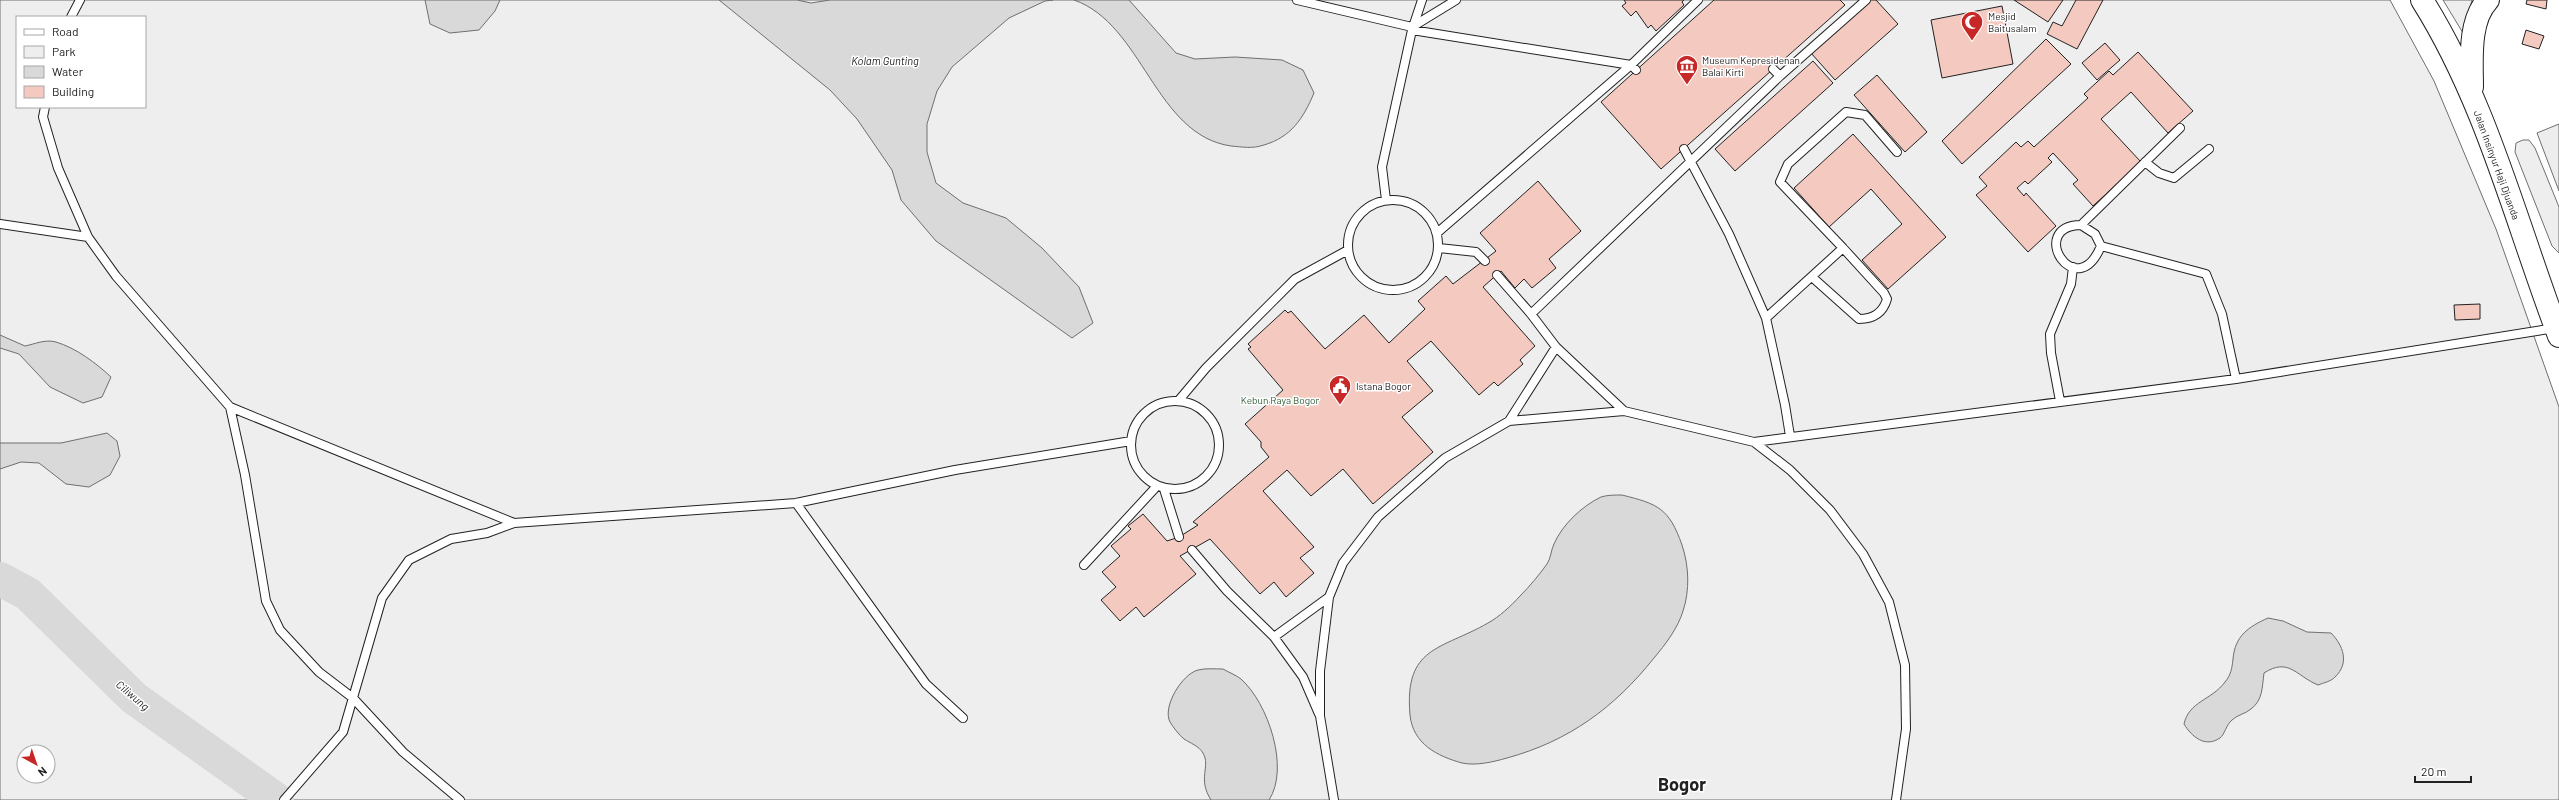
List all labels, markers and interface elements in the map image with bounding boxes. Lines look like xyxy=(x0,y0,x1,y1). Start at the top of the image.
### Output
mosque icon: Mesjid Baitusalam xyxy=(1959,9,1985,42)
place label: Mesjid Baitusalam xyxy=(1988,10,2036,34)
legend xyxy=(16,16,146,108)
text: Road xyxy=(52,24,79,38)
text: Park xyxy=(52,44,76,58)
museum icon: Museum Kepresidenan Balai Kirti xyxy=(1674,53,1700,86)
water label: Kolam Gunting xyxy=(851,54,919,67)
place label: Museum Kepresidenan Balai Kirti xyxy=(1702,54,1800,78)
text: Water xyxy=(52,64,84,78)
text: Building xyxy=(52,84,94,98)
street label: Jalan Insinyur Haji Djuanda xyxy=(2472,109,2522,221)
public building icon: Istana Bogor xyxy=(1327,373,1353,406)
place label: Istana Bogor xyxy=(1356,380,1411,392)
park label: Kebun Raya Bogor xyxy=(1241,394,1320,406)
water label: Ciliwung xyxy=(114,677,152,713)
north arrow xyxy=(16,744,56,784)
scale bar xyxy=(2415,758,2471,784)
text: 20 m xyxy=(2421,764,2447,778)
text: N xyxy=(36,765,50,779)
district label: Bogor xyxy=(1658,773,1706,795)

